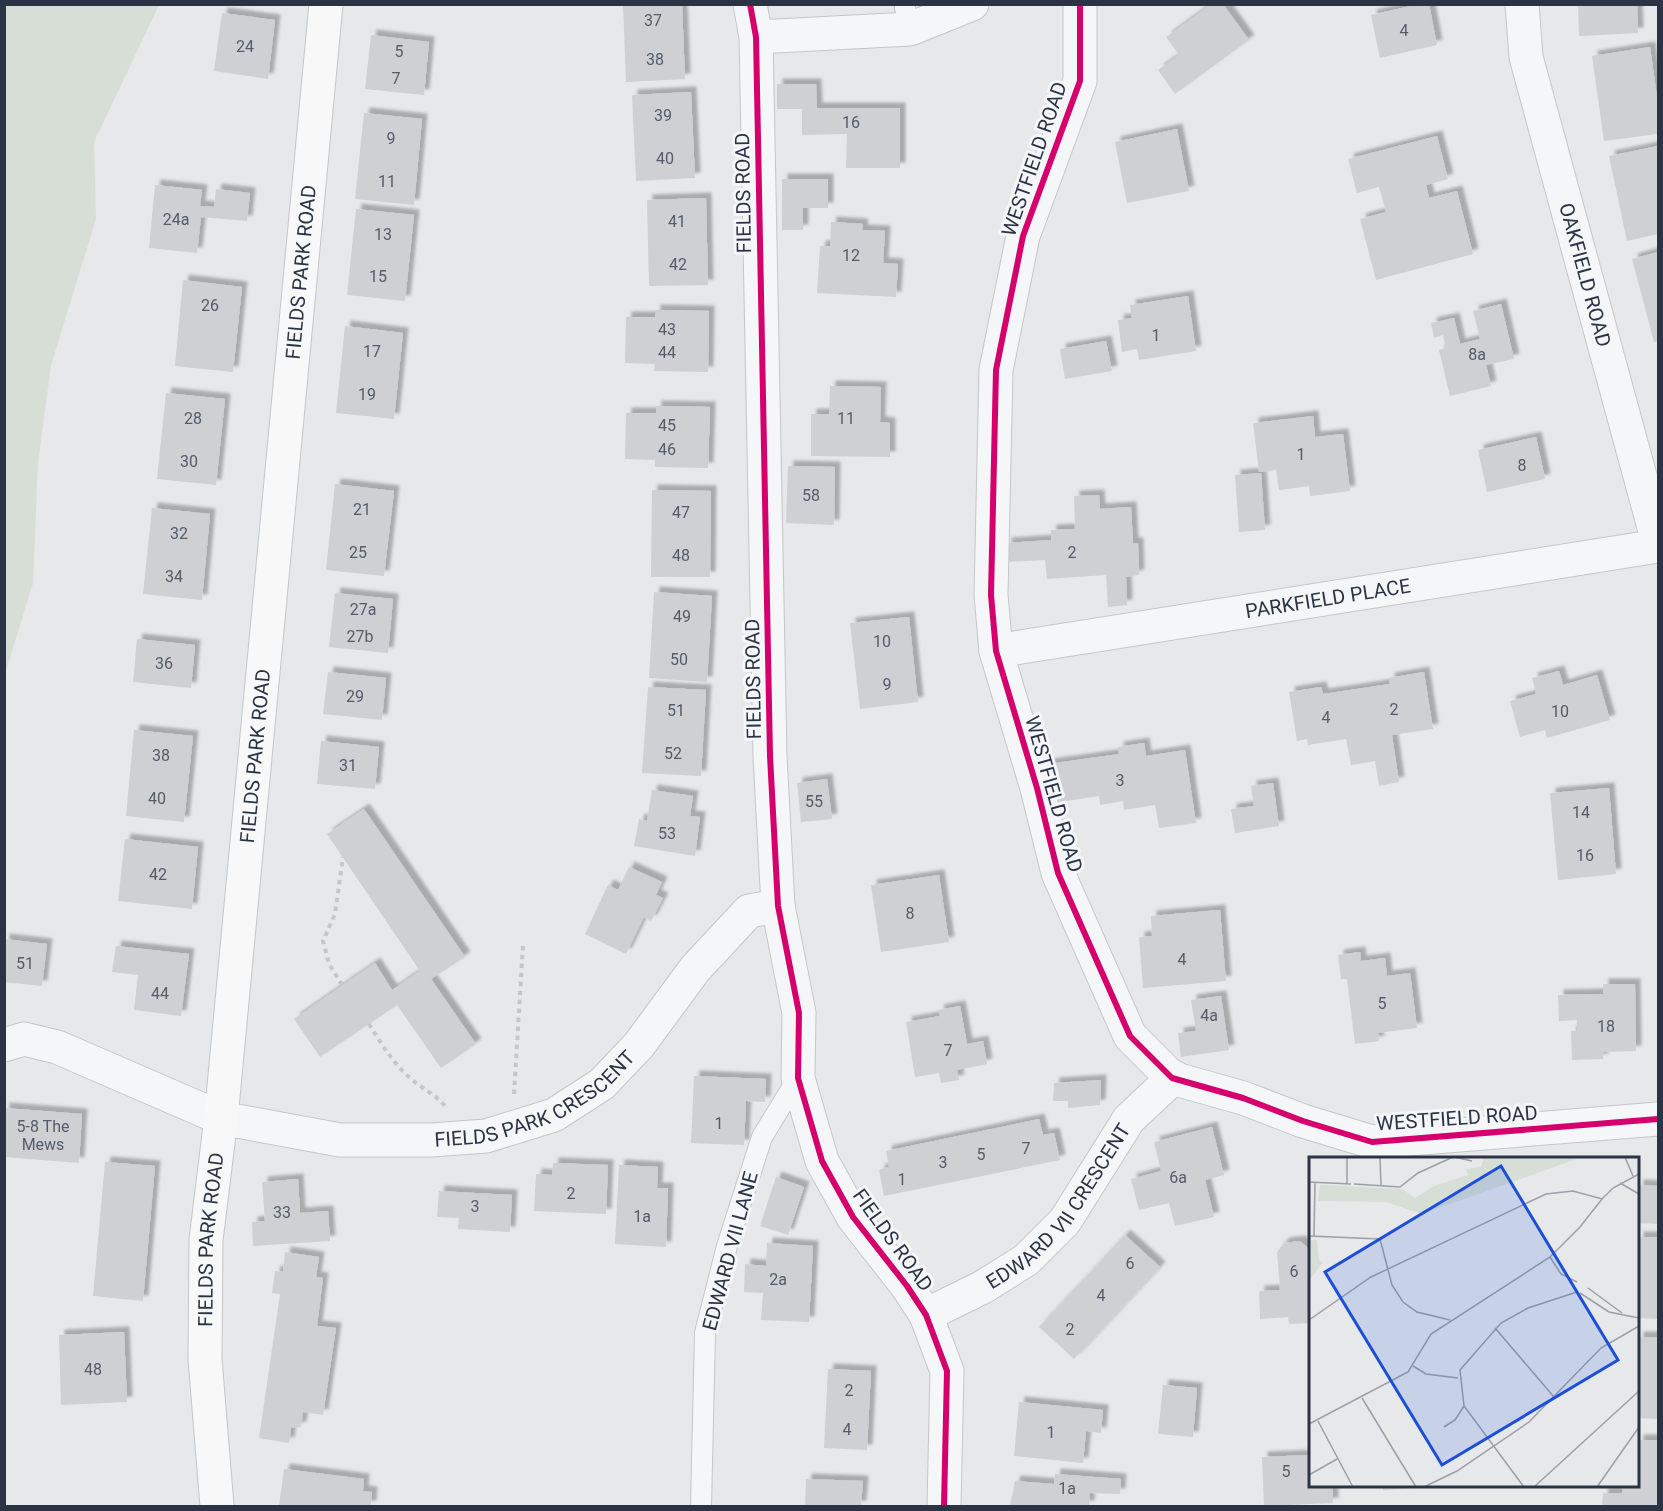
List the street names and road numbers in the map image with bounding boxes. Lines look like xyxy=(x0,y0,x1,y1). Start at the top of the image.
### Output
street label: WESTFIELD ROAD xyxy=(996,79,1072,239)
street label: FIELDS ROAD xyxy=(730,132,756,254)
street label: FIELDS PARK ROAD xyxy=(281,184,321,360)
street label: OAKFIELD ROAD xyxy=(1554,200,1616,349)
street label: PARKFIELD PLACE xyxy=(1244,573,1412,623)
street label: FIELDS ROAD xyxy=(740,618,766,740)
street label: FIELDS PARK ROAD xyxy=(235,668,275,844)
street label: WESTFIELD ROAD xyxy=(1020,713,1088,875)
street label: FIELDS PARK CRESCENT xyxy=(434,1045,640,1152)
street label: WESTFIELD ROAD xyxy=(1376,1100,1538,1136)
street label: EDWARD VII CRESCENT xyxy=(982,1119,1135,1294)
street label: FIELDS PARK ROAD xyxy=(193,1151,229,1327)
street label: EDWARD VII LANE xyxy=(697,1169,763,1333)
street label: FIELDS ROAD xyxy=(848,1184,938,1296)

